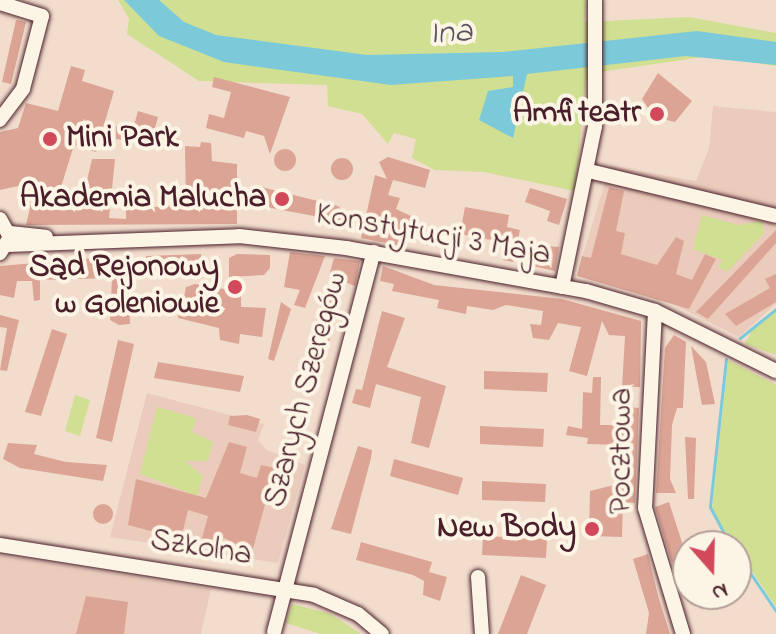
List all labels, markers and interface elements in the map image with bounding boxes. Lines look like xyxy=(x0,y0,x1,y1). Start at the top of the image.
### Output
water label: Ina xyxy=(428,12,474,56)
place label: Amfiteatr xyxy=(513,95,641,133)
marker: Amfiteatr xyxy=(648,105,666,123)
place label: Mini Park xyxy=(66,120,179,158)
marker: Mini Park xyxy=(41,130,59,148)
place label: Akademia Malucha xyxy=(20,180,266,218)
marker: Akademia Malucha xyxy=(273,190,291,208)
street label: Konstytucji 3 Maja xyxy=(313,196,553,276)
place label: Sąd Rejonowy w Goleniowie xyxy=(29,250,219,325)
street label: Szarych Szeregów xyxy=(257,268,357,512)
marker: Sąd Rejonowy w Goleniowie xyxy=(226,278,244,296)
street label: Pocztowa xyxy=(604,388,642,514)
place label: New Body xyxy=(437,510,576,548)
marker: New Body xyxy=(583,520,601,538)
street label: Szkolna xyxy=(148,522,254,576)
north arrow xyxy=(672,530,752,610)
text: N xyxy=(707,573,732,608)

